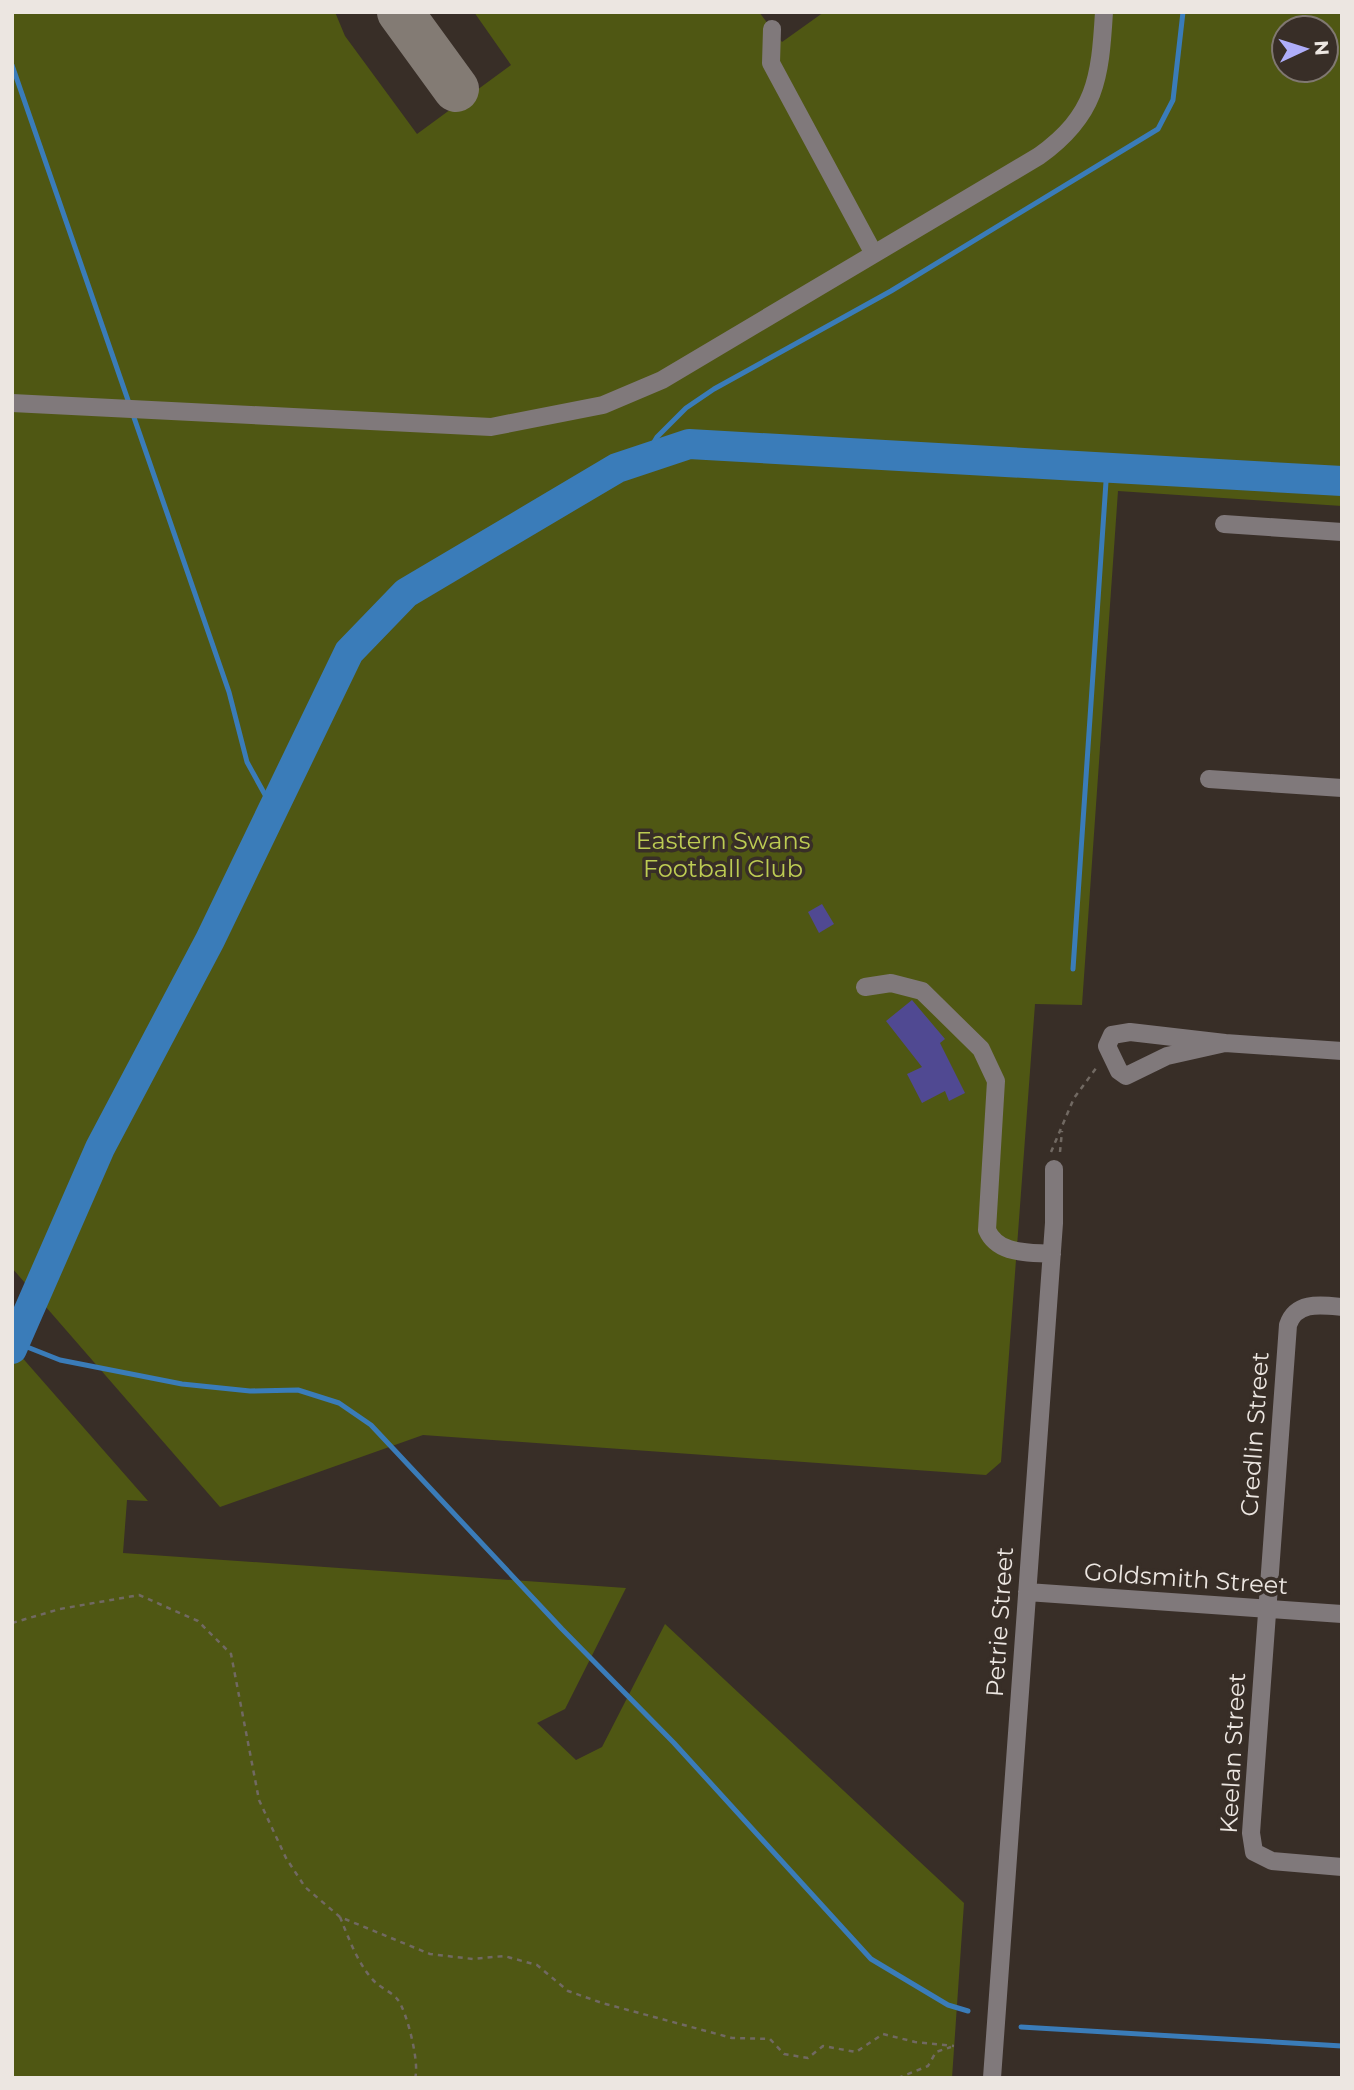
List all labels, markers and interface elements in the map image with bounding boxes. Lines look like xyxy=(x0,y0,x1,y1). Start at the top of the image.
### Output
north arrow xyxy=(1270,14,1340,84)
text: N xyxy=(1309,39,1333,56)
park label: Eastern Swans Football Club xyxy=(636,826,810,883)
street label: Credlin Street xyxy=(1234,1350,1275,1517)
street label: Petrie Street xyxy=(980,1546,1019,1698)
street label: Goldsmith Street xyxy=(1083,1557,1289,1600)
street label: Keelan Street xyxy=(1214,1671,1251,1834)

